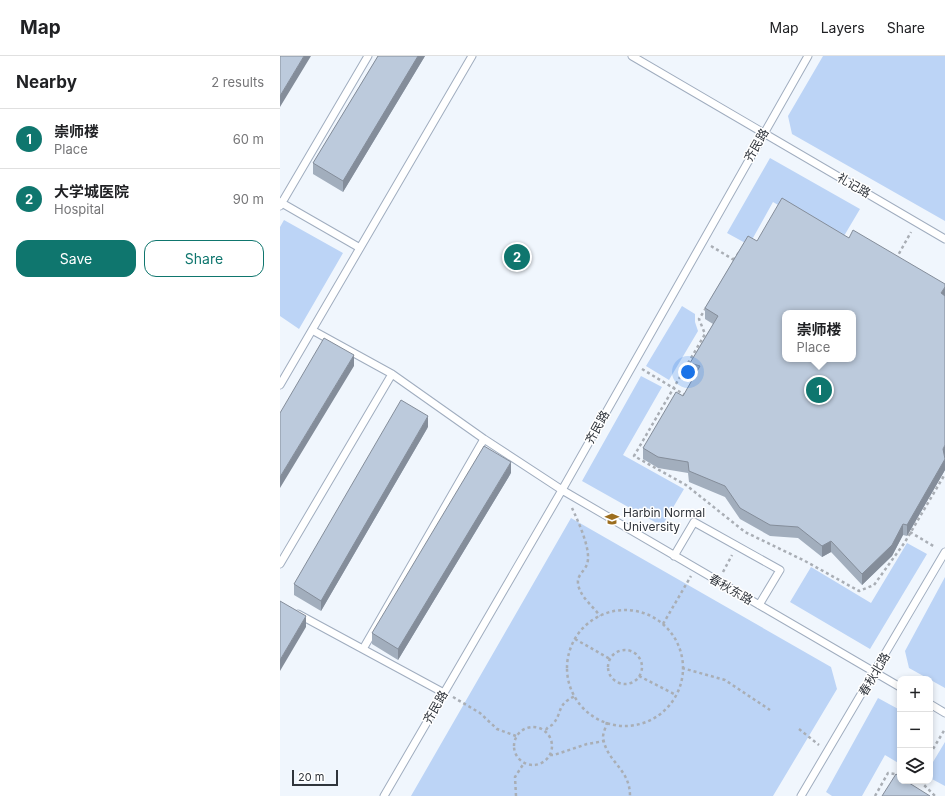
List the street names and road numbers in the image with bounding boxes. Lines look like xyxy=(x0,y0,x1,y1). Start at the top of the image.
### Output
street label: 齐民路 xyxy=(741,126,771,164)
street label: 礼记路 xyxy=(835,170,873,200)
street label: 齐民路 xyxy=(582,408,612,446)
street label: 春秋东路 xyxy=(706,571,756,607)
street label: 春秋北路 xyxy=(855,650,893,698)
street label: 齐民路 xyxy=(420,688,450,726)

